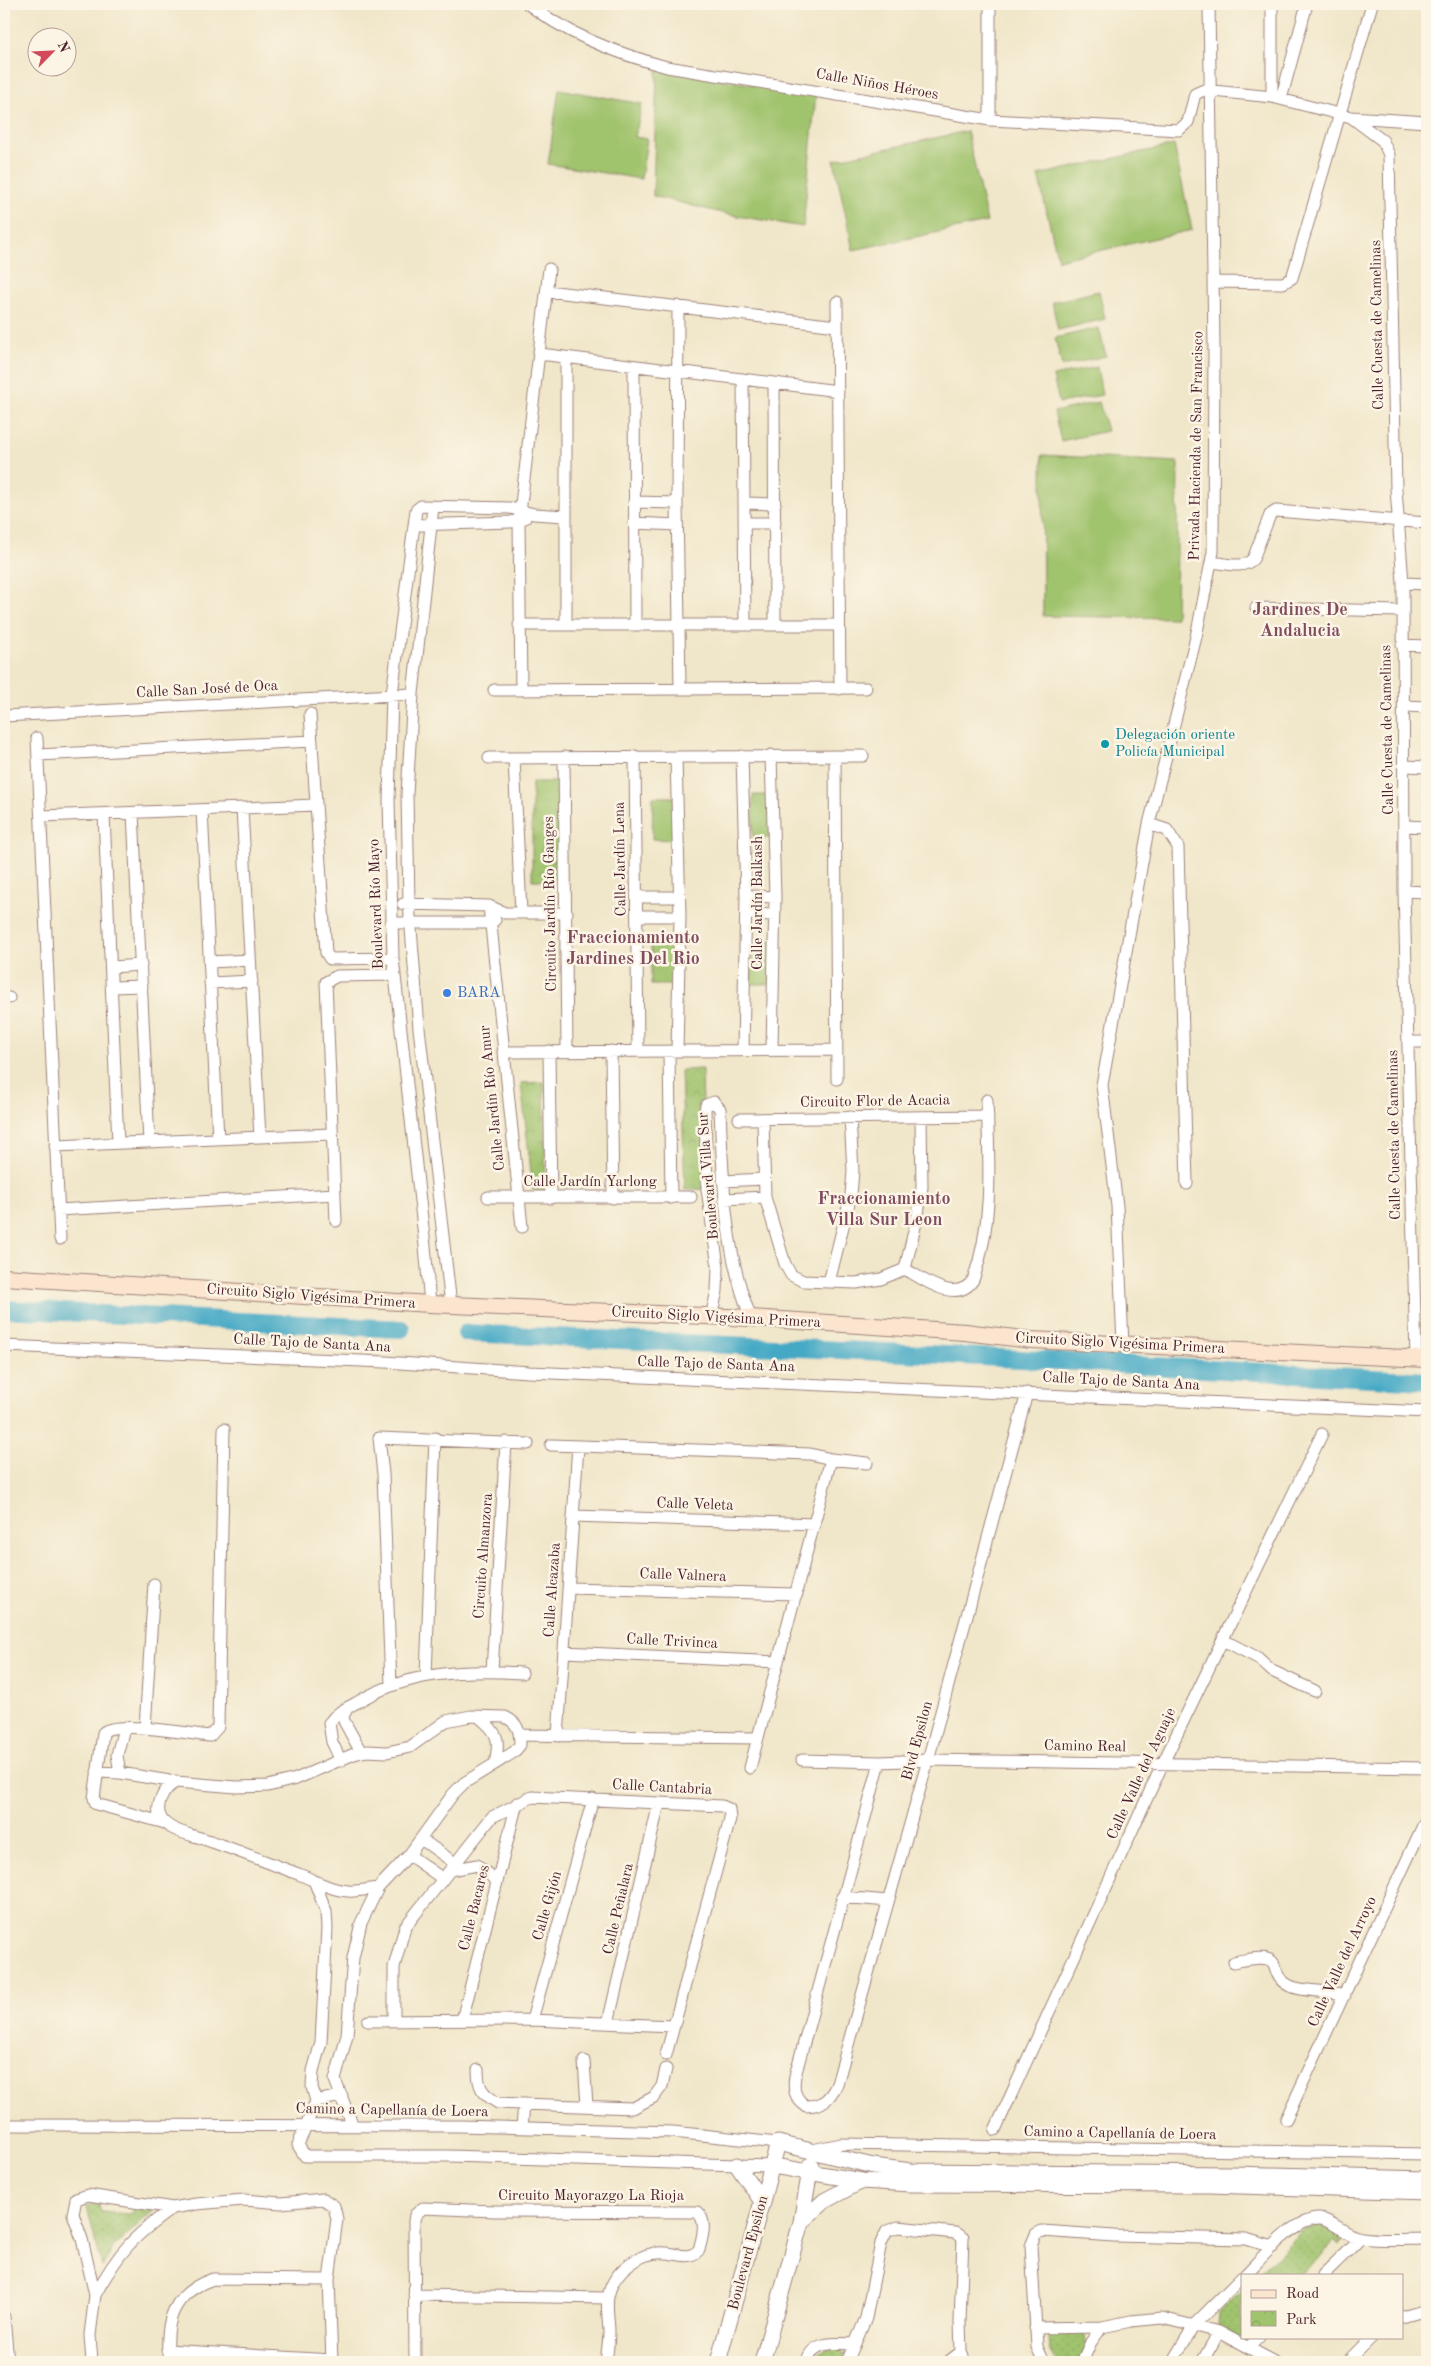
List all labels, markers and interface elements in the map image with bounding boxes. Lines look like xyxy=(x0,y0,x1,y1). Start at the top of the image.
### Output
north arrow xyxy=(28,28,78,78)
text: N xyxy=(54,39,72,55)
street label: Calle Niños Héroes xyxy=(815,67,939,103)
street label: Calle Cuesta de Camelinas xyxy=(1369,240,1387,410)
street label: Privada Hacienda de San Francisco xyxy=(1187,331,1207,561)
district label: Jardines De Andalucia xyxy=(1252,601,1348,640)
street label: Calle Cuesta de Camelinas xyxy=(1379,645,1397,815)
street label: Calle San José de Oca xyxy=(136,679,279,701)
place label: Delegación oriente Policía Municipal xyxy=(1115,728,1235,760)
marker: Delegación oriente Policía Municipal xyxy=(1099,738,1111,750)
street label: Calle Jardín Lena xyxy=(612,801,630,917)
street label: Circuito Jardín Río Ganges xyxy=(542,816,560,992)
street label: Calle Jardín Balkash xyxy=(751,836,766,970)
street label: Boulevard Río Mayo xyxy=(367,838,387,970)
district label: Fraccionamiento Jardines Del Rio xyxy=(566,929,700,968)
place label: BARA xyxy=(457,986,501,1001)
marker: BARA xyxy=(441,987,453,999)
street label: Calle Jardín Río Amur xyxy=(478,1024,508,1172)
street label: Calle Cuesta de Camelinas xyxy=(1386,1050,1404,1220)
street label: Circuito Flor de Acacia xyxy=(800,1093,951,1111)
street label: Boulevard Villa Sur xyxy=(696,1112,722,1240)
street label: Calle Jardín Yarlong xyxy=(523,1175,657,1190)
district label: Fraccionamiento Villa Sur Leon xyxy=(817,1190,951,1229)
street label: Circuito Siglo Vigésima Primera xyxy=(206,1282,417,1312)
street label: Circuito Siglo Vigésima Primera xyxy=(611,1305,822,1331)
street label: Circuito Siglo Vigésima Primera xyxy=(1015,1331,1226,1357)
street label: Calle Tajo de Santa Ana xyxy=(233,1332,392,1356)
street label: Calle Tajo de Santa Ana xyxy=(637,1355,796,1375)
street label: Calle Tajo de Santa Ana xyxy=(1042,1370,1201,1394)
street label: Circuito Almanzora xyxy=(472,1492,496,1620)
street label: Calle Veleta xyxy=(656,1496,734,1514)
street label: Calle Alcazaba xyxy=(542,1541,564,1638)
street label: Calle Valnera xyxy=(639,1567,727,1585)
street label: Calle Trivinca xyxy=(626,1632,719,1652)
street label: Blvd Epsilon xyxy=(900,1699,936,1783)
street label: Calle Valle del Aguaje xyxy=(1105,1706,1179,1842)
street label: Camino Real xyxy=(1044,1739,1126,1755)
street label: Calle Cantabria xyxy=(612,1778,713,1798)
street label: Calle Peñalara xyxy=(601,1861,637,1956)
street label: Calle Bacares xyxy=(457,1864,493,1952)
street label: Calle Gijón xyxy=(531,1869,565,1943)
street label: Calle Valle del Arroyo xyxy=(1306,1894,1380,2030)
street label: Camino a Capellanía de Loera xyxy=(295,2102,489,2120)
street label: Camino a Capellanía de Loera xyxy=(1023,2125,1217,2143)
street label: Circuito Mayorazgo La Rioja xyxy=(498,2189,685,2204)
street label: Boulevard Epsilon xyxy=(726,2194,772,2312)
legend xyxy=(1241,2274,1404,2338)
text: Road xyxy=(1286,2287,1320,2302)
text: Park xyxy=(1286,2313,1317,2328)

